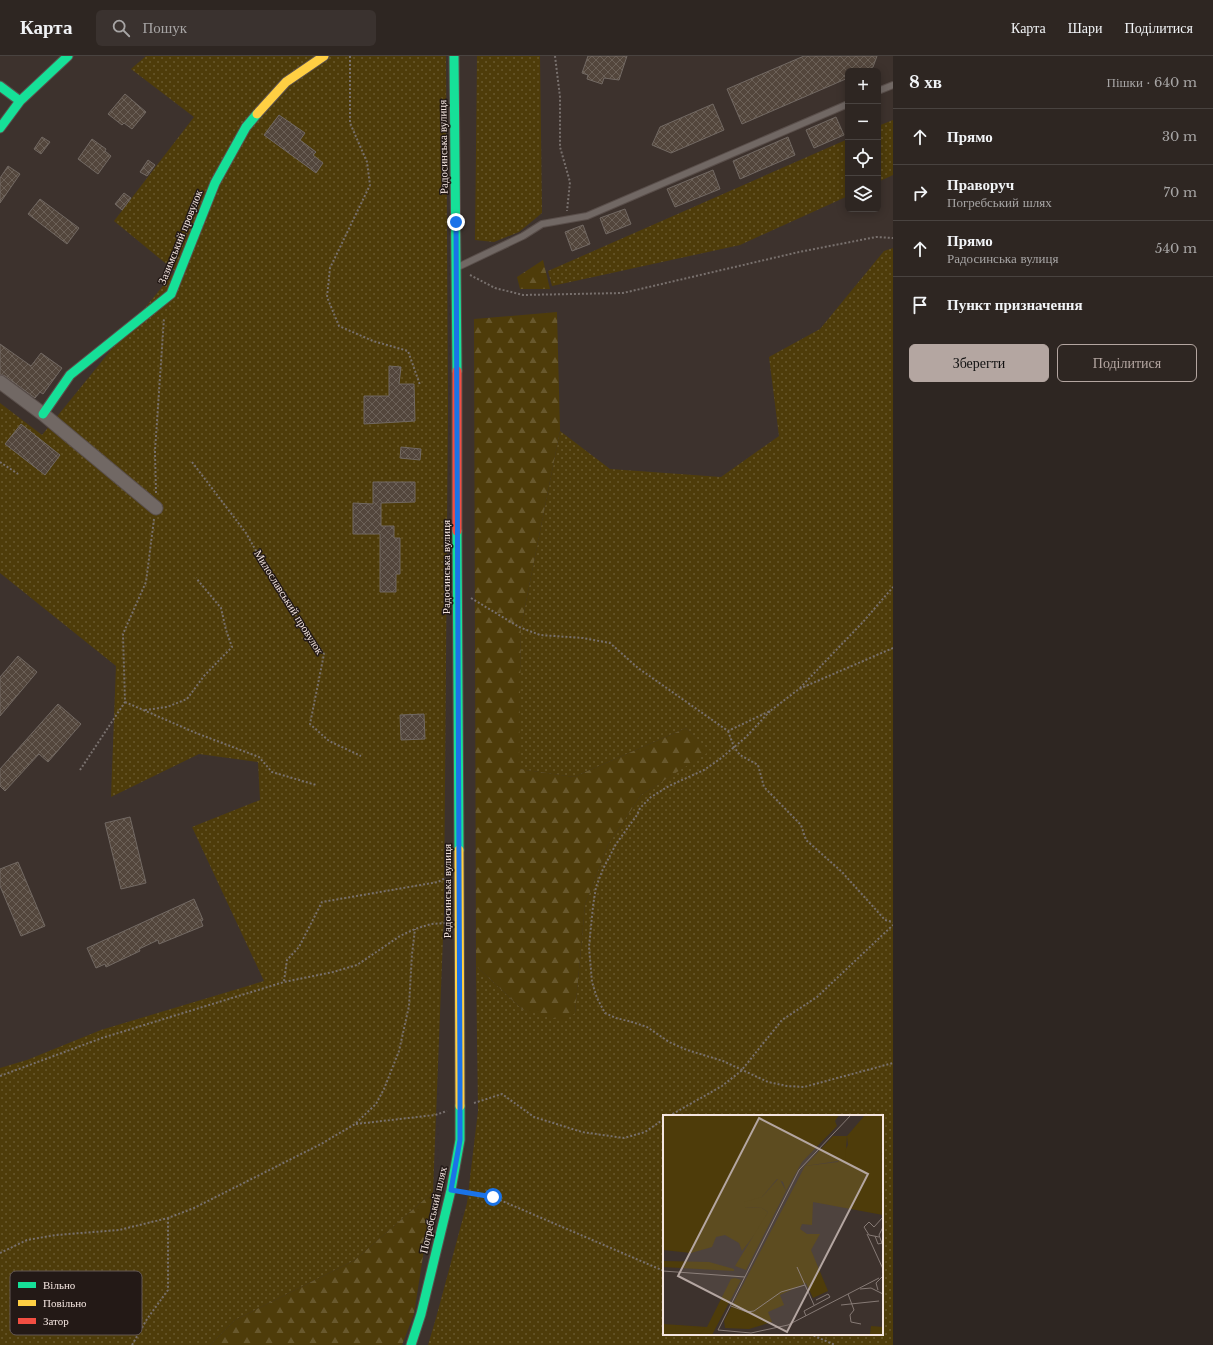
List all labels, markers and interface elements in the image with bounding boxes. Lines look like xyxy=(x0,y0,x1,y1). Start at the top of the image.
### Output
search box xyxy=(96,10,376,46)
text: Карта xyxy=(20,16,72,39)
icon: search xyxy=(110,17,132,39)
text: Пошук xyxy=(142,18,187,37)
text: Карта xyxy=(1011,19,1046,37)
text: Шари xyxy=(1068,19,1103,37)
text: Поділитися xyxy=(1125,19,1193,37)
map controls xyxy=(845,68,881,212)
button: + xyxy=(845,68,881,104)
text: 8 хв xyxy=(909,72,942,93)
text: Пішки · 640 m xyxy=(1107,74,1197,91)
street label: Радосинська вулиця xyxy=(435,100,451,194)
button: − xyxy=(845,104,881,140)
icon: ahead xyxy=(909,126,931,148)
text: Прямо xyxy=(947,127,993,146)
text: 30 m xyxy=(1162,128,1197,145)
button: locate xyxy=(845,140,881,176)
text: Праворуч xyxy=(947,175,1014,194)
button: layers xyxy=(845,176,881,212)
icon: right xyxy=(909,182,931,204)
text: 70 m xyxy=(1164,184,1197,201)
street label: Зазимський провулок xyxy=(155,187,206,286)
text: Погребський шлях xyxy=(947,194,1052,211)
route end xyxy=(447,213,465,231)
text: Прямо xyxy=(947,231,993,250)
icon: ahead xyxy=(909,238,931,260)
text: 540 m xyxy=(1155,240,1197,257)
text: Радосинська вулиця xyxy=(947,250,1058,267)
icon: arrive xyxy=(909,294,931,316)
text: Пункт призначення xyxy=(947,295,1083,314)
button: Зберегти xyxy=(909,344,1049,382)
button: Поділитися xyxy=(1057,344,1197,382)
street label: Радосинська вулиця xyxy=(439,520,453,614)
street label: Милославський провулок xyxy=(251,547,327,657)
street label: Радосинська вулиця xyxy=(440,844,454,938)
inset map xyxy=(663,1115,883,1335)
street label: Погребський шлях xyxy=(416,1165,450,1255)
route start xyxy=(484,1188,502,1206)
legend xyxy=(10,1271,142,1335)
text: Вільно xyxy=(43,1278,76,1292)
text: Повільно xyxy=(43,1296,87,1310)
text: Затор xyxy=(43,1314,69,1328)

